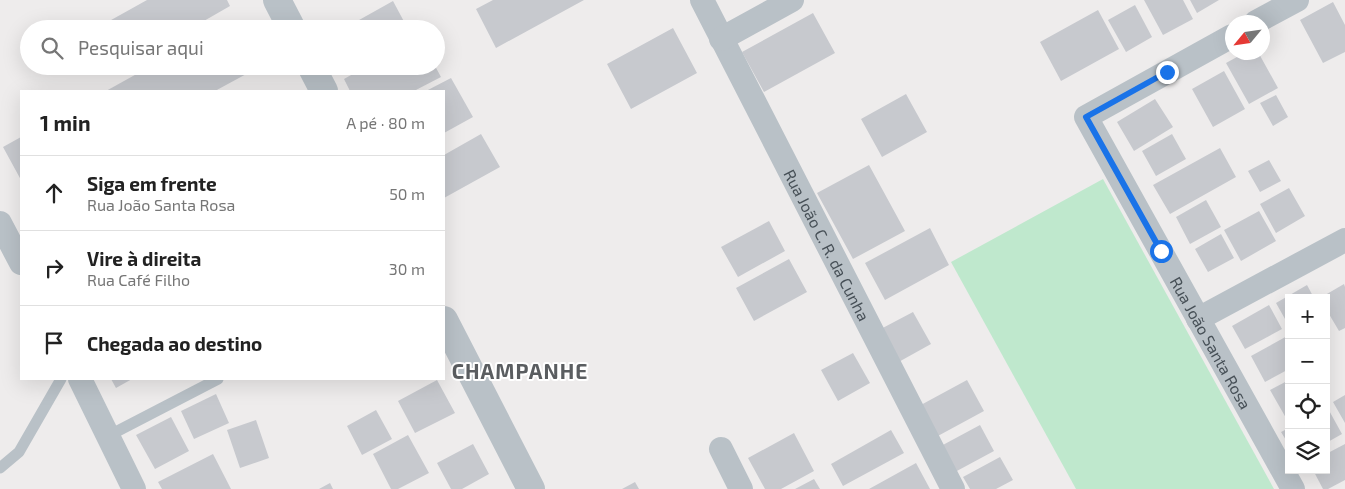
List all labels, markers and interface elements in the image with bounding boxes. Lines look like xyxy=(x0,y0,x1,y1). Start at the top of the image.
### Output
north arrow xyxy=(1225,15,1270,60)
search box xyxy=(20,20,445,75)
icon: search xyxy=(38,34,66,62)
text: Pesquisar aqui xyxy=(78,36,204,59)
route end xyxy=(1156,61,1179,84)
text: 1 min xyxy=(40,110,91,135)
text: A pé · 80 m xyxy=(346,113,425,132)
street label: Rua João C. R. da Cunha xyxy=(781,166,874,324)
text: Siga em frente xyxy=(87,172,217,195)
icon: ahead xyxy=(40,179,68,207)
text: 50 m xyxy=(389,184,425,203)
text: Rua João Santa Rosa xyxy=(87,195,235,214)
route start xyxy=(1150,240,1173,263)
text: Vire à direita xyxy=(87,247,201,270)
icon: right xyxy=(40,254,68,282)
text: 30 m xyxy=(389,259,425,278)
text: Rua Café Filho xyxy=(87,270,190,289)
street label: Rua João Santa Rosa xyxy=(1167,273,1256,412)
map controls xyxy=(1285,294,1330,474)
button: + xyxy=(1285,294,1330,339)
icon: arrive xyxy=(40,329,68,357)
text: Chegada ao destino xyxy=(87,332,262,355)
button: − xyxy=(1285,339,1330,384)
district label: CHAMPANHE xyxy=(452,358,588,383)
button: locate xyxy=(1285,384,1330,429)
button: layers xyxy=(1285,429,1330,474)

